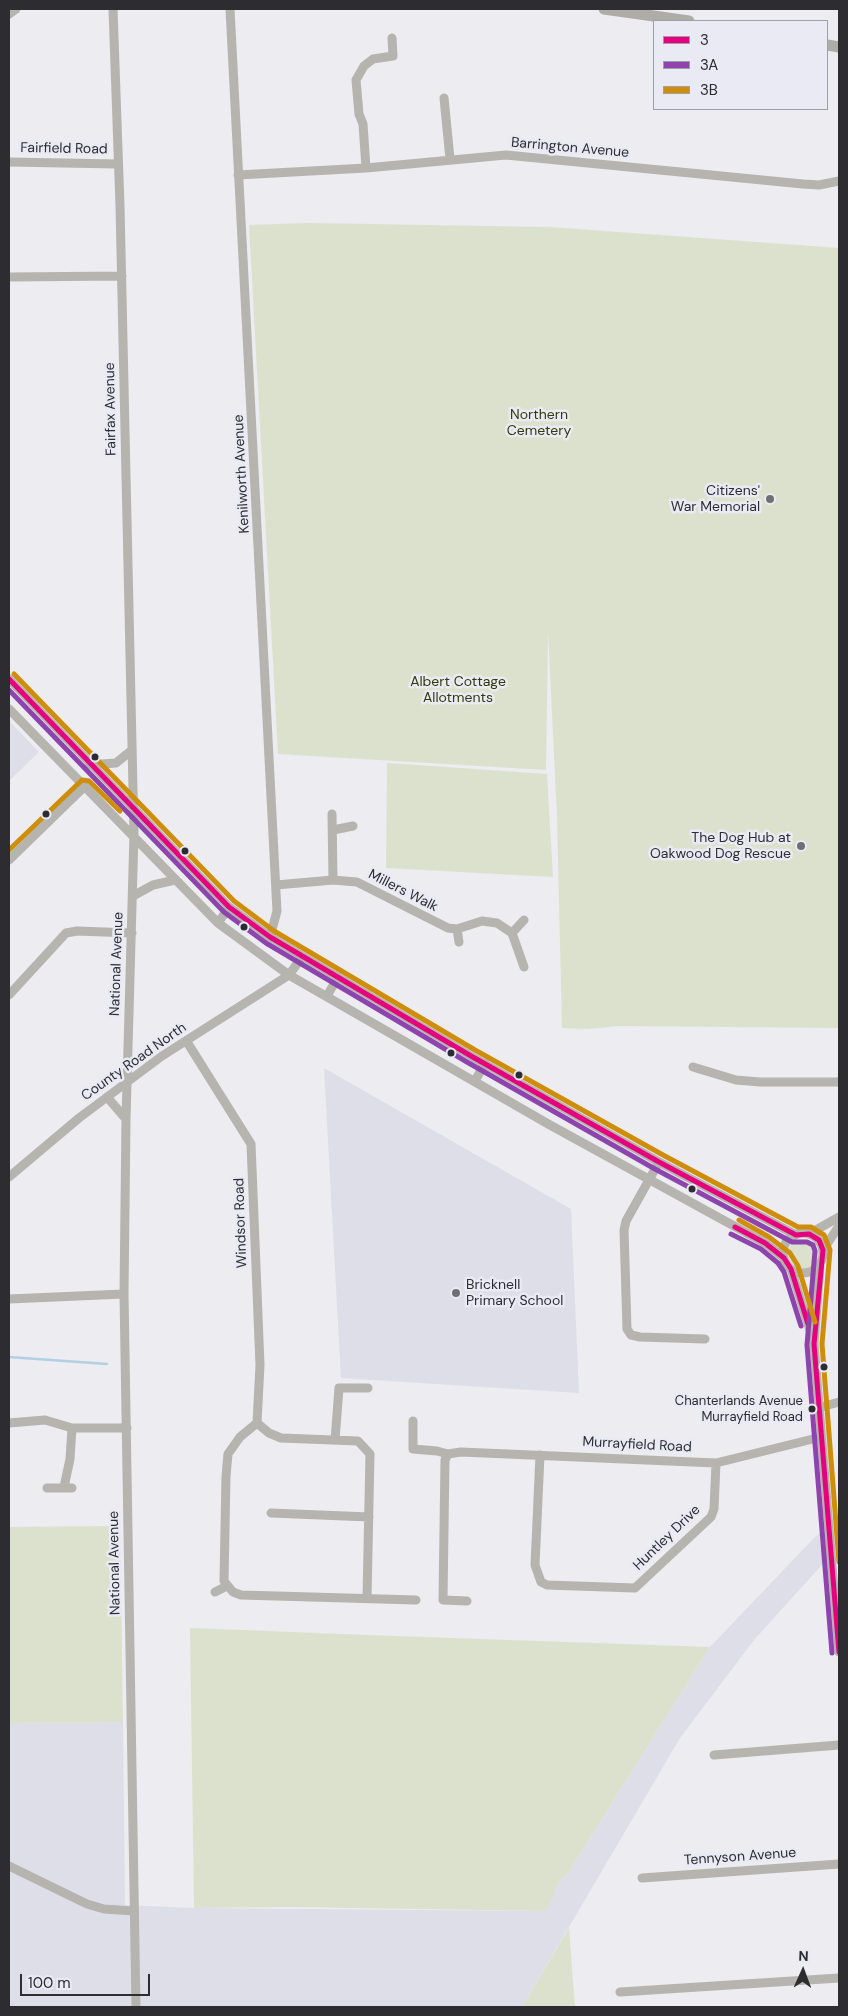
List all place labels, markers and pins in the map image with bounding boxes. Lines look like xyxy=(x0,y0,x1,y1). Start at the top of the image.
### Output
place label: Citizens' War Memorial xyxy=(671,483,760,516)
marker: Citizens' War Memorial xyxy=(764,493,776,505)
unlabelled marker xyxy=(90,752,100,762)
unlabelled marker xyxy=(41,809,51,819)
place label: The Dog Hub at Oakwood Dog Rescue xyxy=(650,830,791,862)
marker: The Dog Hub at Oakwood Dog Rescue xyxy=(795,840,807,852)
unlabelled marker xyxy=(180,846,190,856)
unlabelled marker xyxy=(239,922,249,932)
unlabelled marker xyxy=(446,1048,456,1058)
unlabelled marker xyxy=(514,1070,524,1080)
unlabelled marker xyxy=(687,1184,697,1194)
place label: Bricknell Primary School xyxy=(466,1277,563,1310)
marker: Bricknell Primary School xyxy=(450,1287,462,1299)
unlabelled marker xyxy=(819,1362,829,1372)
place label: Chanterlands Avenue Murrayfield Road xyxy=(675,1394,803,1425)
marker: Chanterlands Avenue Murrayfield Road xyxy=(807,1404,817,1414)

